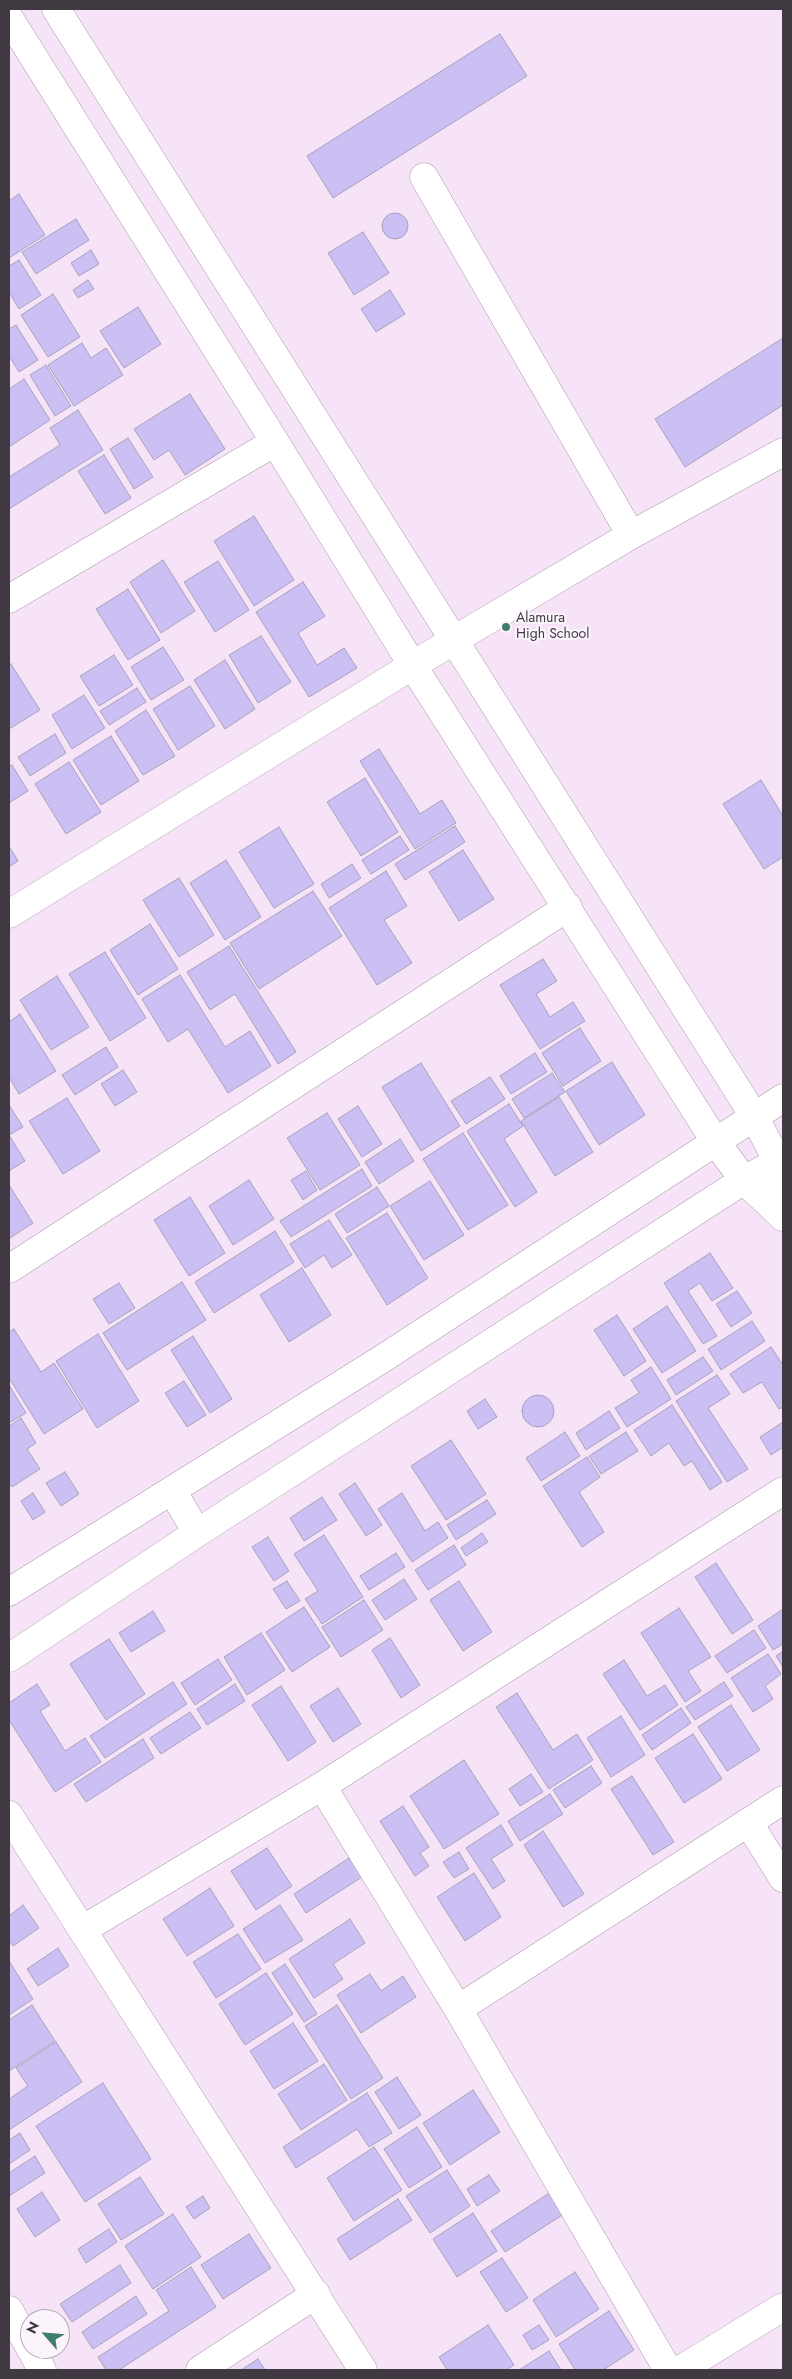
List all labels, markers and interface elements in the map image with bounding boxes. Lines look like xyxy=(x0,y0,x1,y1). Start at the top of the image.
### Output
place label: Alamura High School xyxy=(516,611,589,644)
marker: Alamura High School xyxy=(500,621,512,633)
north arrow xyxy=(20,2309,70,2359)
text: N xyxy=(21,2318,44,2337)

